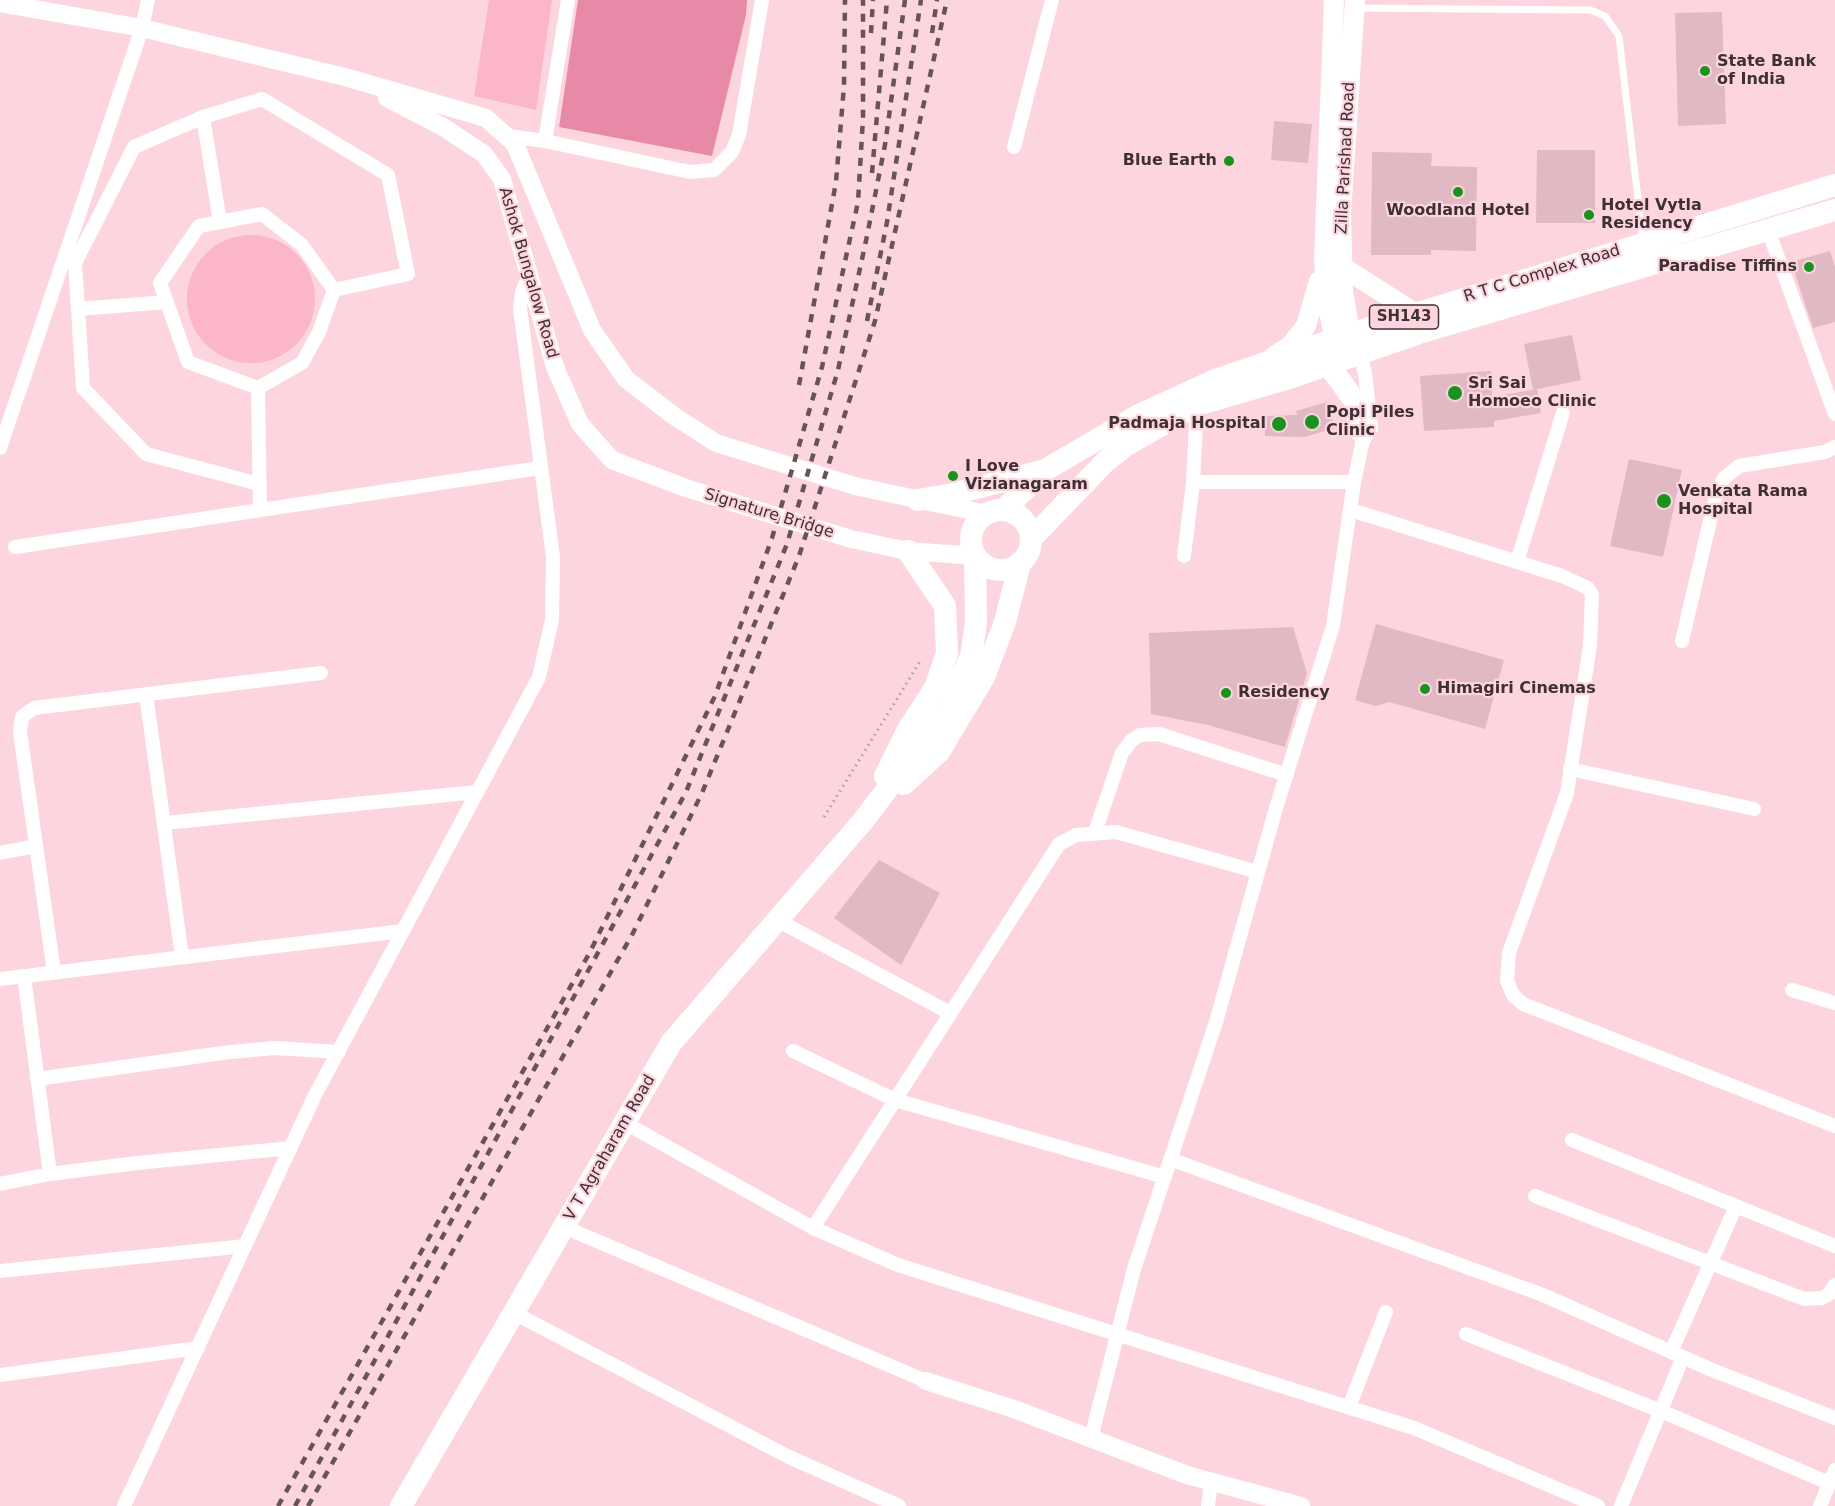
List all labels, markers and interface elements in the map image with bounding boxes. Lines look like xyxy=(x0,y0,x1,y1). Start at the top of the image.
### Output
place label: State Bank of India xyxy=(1717,52,1816,90)
marker: State Bank of India xyxy=(1698,64,1712,78)
street label: Zilla Parishad Road xyxy=(1332,81,1360,235)
place label: Blue Earth xyxy=(1123,151,1217,171)
marker: Blue Earth xyxy=(1222,154,1236,168)
street label: Ashok Bungalow Road xyxy=(494,185,562,361)
marker: Woodland Hotel xyxy=(1451,185,1465,199)
place label: Hotel Vytla Residency xyxy=(1601,196,1702,234)
place label: Woodland Hotel xyxy=(1386,201,1530,221)
marker: Hotel Vytla Residency xyxy=(1582,208,1596,222)
street label: R T C Complex Road xyxy=(1461,241,1623,307)
place label: Paradise Tiffins xyxy=(1658,257,1797,277)
marker: Paradise Tiffins xyxy=(1802,260,1816,274)
road number: SH143 xyxy=(1370,305,1438,329)
place label: Sri Sai Homoeo Clinic xyxy=(1468,374,1597,412)
marker: Sri Sai Homoeo Clinic xyxy=(1446,384,1464,402)
place label: Popi Piles Clinic xyxy=(1326,403,1414,441)
marker: Popi Piles Clinic xyxy=(1303,413,1321,431)
place label: Padmaja Hospital xyxy=(1108,414,1266,434)
marker: Padmaja Hospital xyxy=(1270,415,1288,433)
place label: I Love Vizianagaram xyxy=(965,457,1088,495)
marker: I Love Vizianagaram xyxy=(946,469,960,483)
place label: Venkata Rama Hospital xyxy=(1678,482,1808,520)
street label: Signature Bridge xyxy=(702,485,836,543)
marker: Venkata Rama Hospital xyxy=(1655,492,1673,510)
place label: Himagiri Cinemas xyxy=(1437,679,1596,699)
marker: Himagiri Cinemas xyxy=(1418,682,1432,696)
place label: Residency xyxy=(1238,683,1330,703)
marker: Residency xyxy=(1219,686,1233,700)
street label: V T Agraharam Road xyxy=(560,1072,660,1224)

